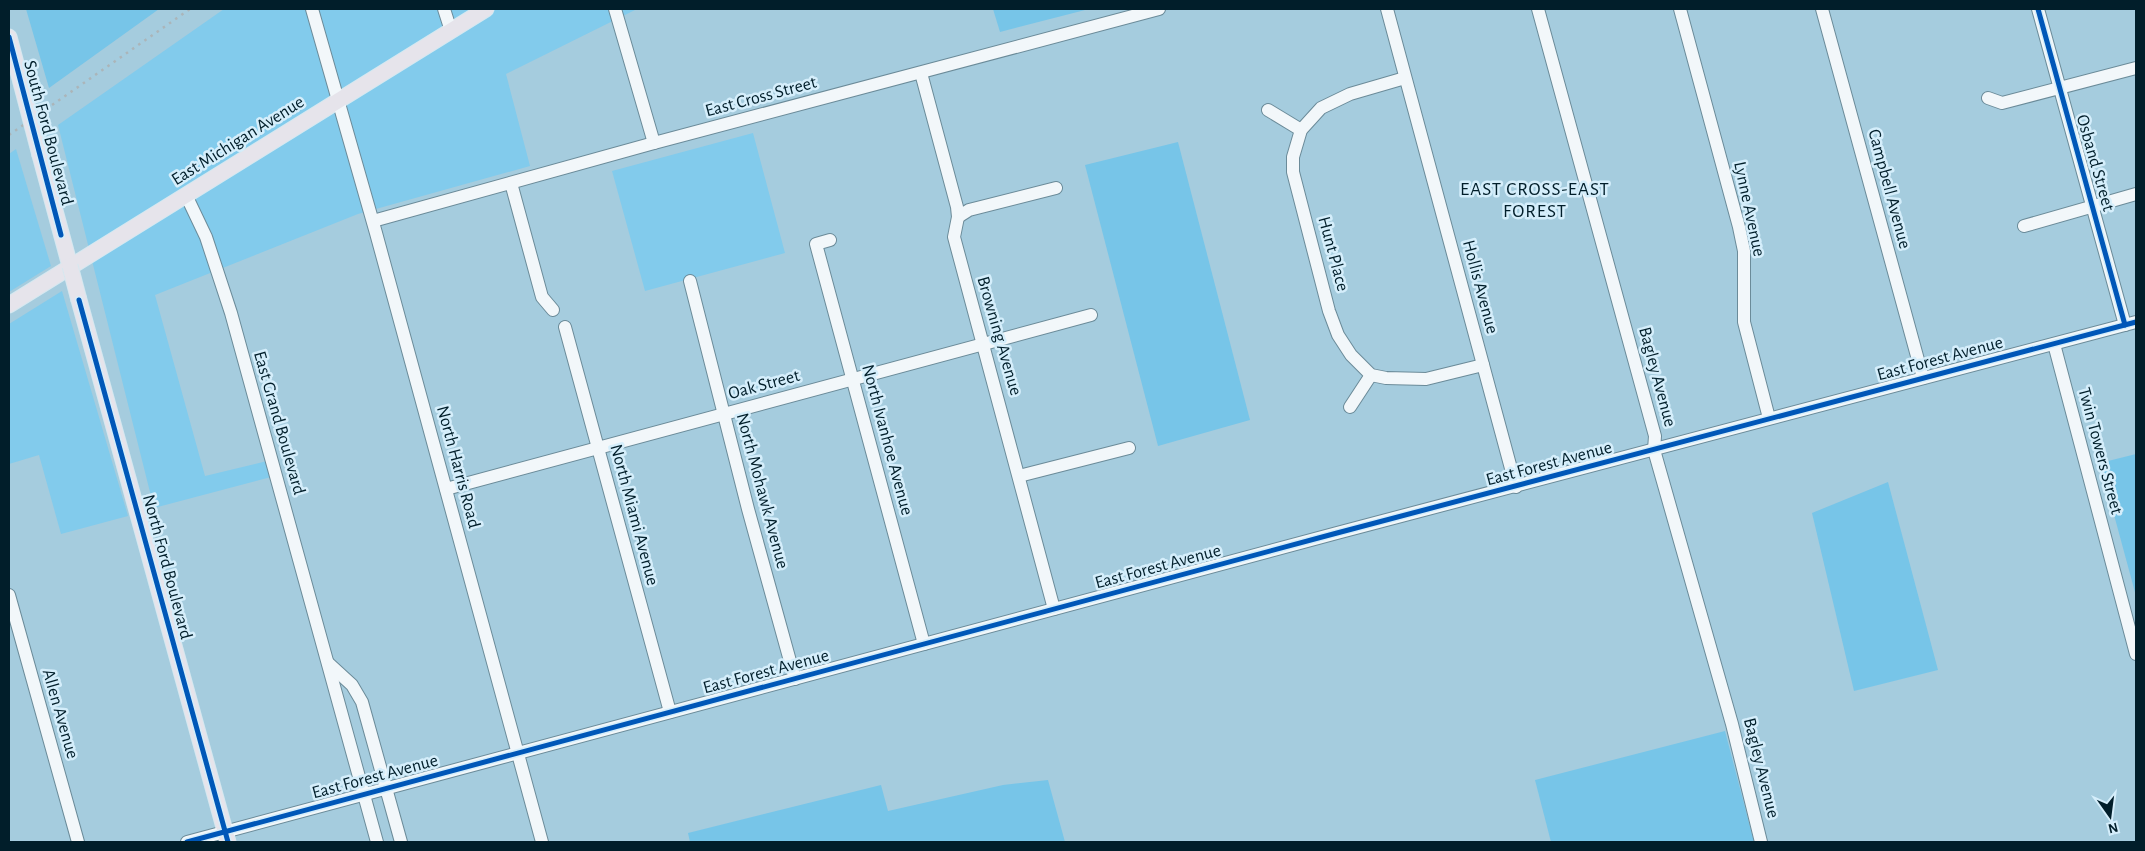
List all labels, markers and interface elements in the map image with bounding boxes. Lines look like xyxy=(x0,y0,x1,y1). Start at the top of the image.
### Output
street label: South Ford Boulevard xyxy=(20,59,76,207)
street label: East Cross Street xyxy=(703,73,819,120)
street label: East Michigan Avenue xyxy=(169,93,307,189)
street label: Osband Street xyxy=(2073,113,2117,214)
street label: Campbell Avenue xyxy=(1864,127,1914,251)
street label: Lynne Avenue xyxy=(1730,160,1768,258)
district label: EAST CROSS-EAST FOREST xyxy=(1460,180,1610,221)
street label: Hunt Place xyxy=(1314,215,1352,293)
street label: Hollis Avenue xyxy=(1459,238,1501,336)
street label: Browning Avenue xyxy=(973,274,1025,398)
street label: Bagley Avenue xyxy=(1635,325,1679,429)
street label: East Forest Avenue xyxy=(1875,334,2005,384)
street label: East Grand Boulevard xyxy=(250,349,308,497)
street label: North Ivanhoe Avenue xyxy=(858,363,916,517)
street label: Oak Street xyxy=(726,367,802,403)
street label: Twin Towers Street xyxy=(2074,386,2126,517)
street label: North Harris Road xyxy=(433,404,483,530)
street label: North Mohawk Avenue xyxy=(733,411,791,571)
street label: East Forest Avenue xyxy=(1484,439,1614,489)
street label: North Miami Avenue xyxy=(606,442,662,588)
street label: North Ford Boulevard xyxy=(139,493,195,641)
street label: East Forest Avenue xyxy=(1093,542,1223,592)
street label: East Forest Avenue xyxy=(701,647,831,697)
street label: Allen Avenue xyxy=(39,667,81,761)
street label: Bagley Avenue xyxy=(1740,716,1782,820)
street label: East Forest Avenue xyxy=(310,752,440,802)
north arrow xyxy=(2085,791,2135,841)
text: N xyxy=(2106,820,2119,836)

